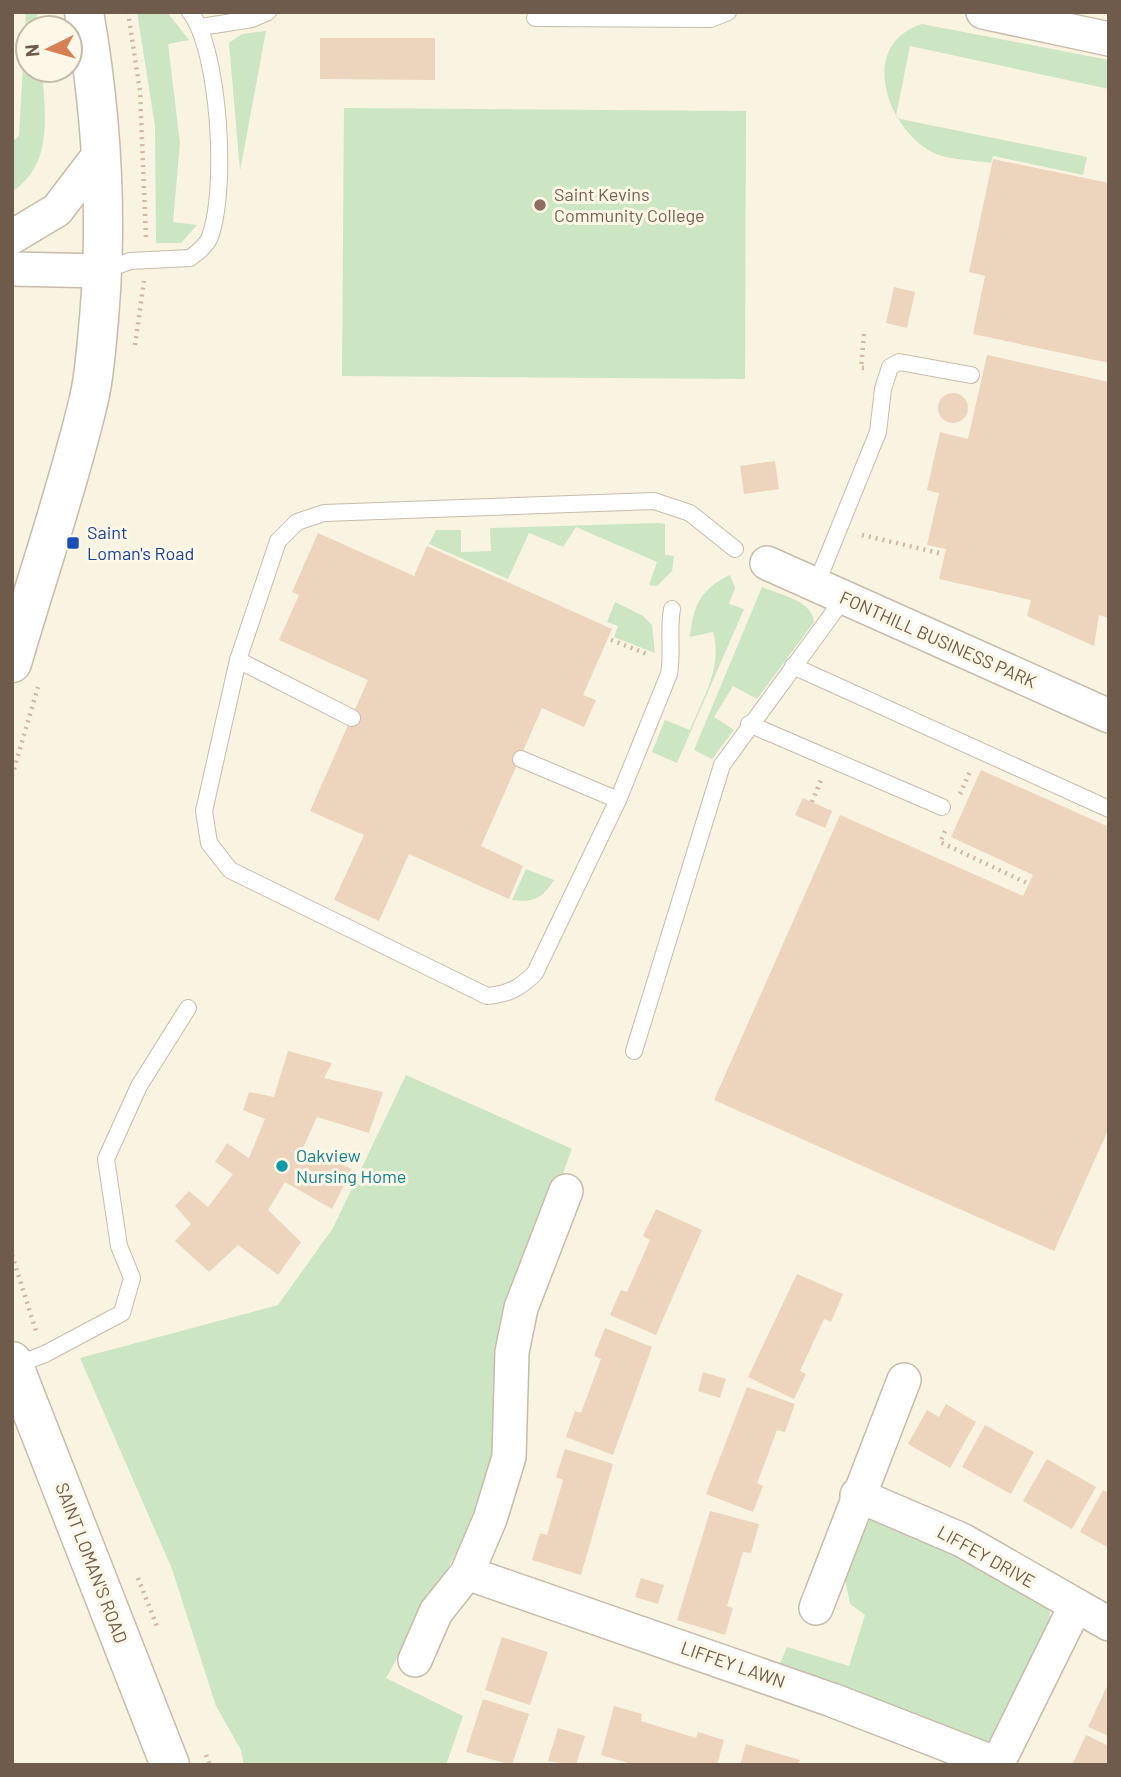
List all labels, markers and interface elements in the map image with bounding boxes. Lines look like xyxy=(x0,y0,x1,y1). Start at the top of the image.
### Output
north arrow xyxy=(14,14,84,84)
text: N xyxy=(20,43,44,58)
place label: Saint Kevins Community College xyxy=(554,183,705,226)
marker: Saint Kevins Community College xyxy=(532,197,548,213)
place label: Saint Loman's Road xyxy=(87,521,194,564)
marker: Saint Loman's Road xyxy=(65,535,81,551)
street label: FONTHILL BUSINESS PARK xyxy=(837,586,1040,692)
place label: Oakview Nursing Home xyxy=(296,1144,406,1187)
marker: Oakview Nursing Home xyxy=(274,1158,290,1174)
street label: SAINT LOMAN'S ROAD xyxy=(51,1479,133,1646)
street label: LIFFEY DRIVE xyxy=(934,1520,1039,1592)
street label: LIFFEY LAWN xyxy=(678,1636,788,1692)

